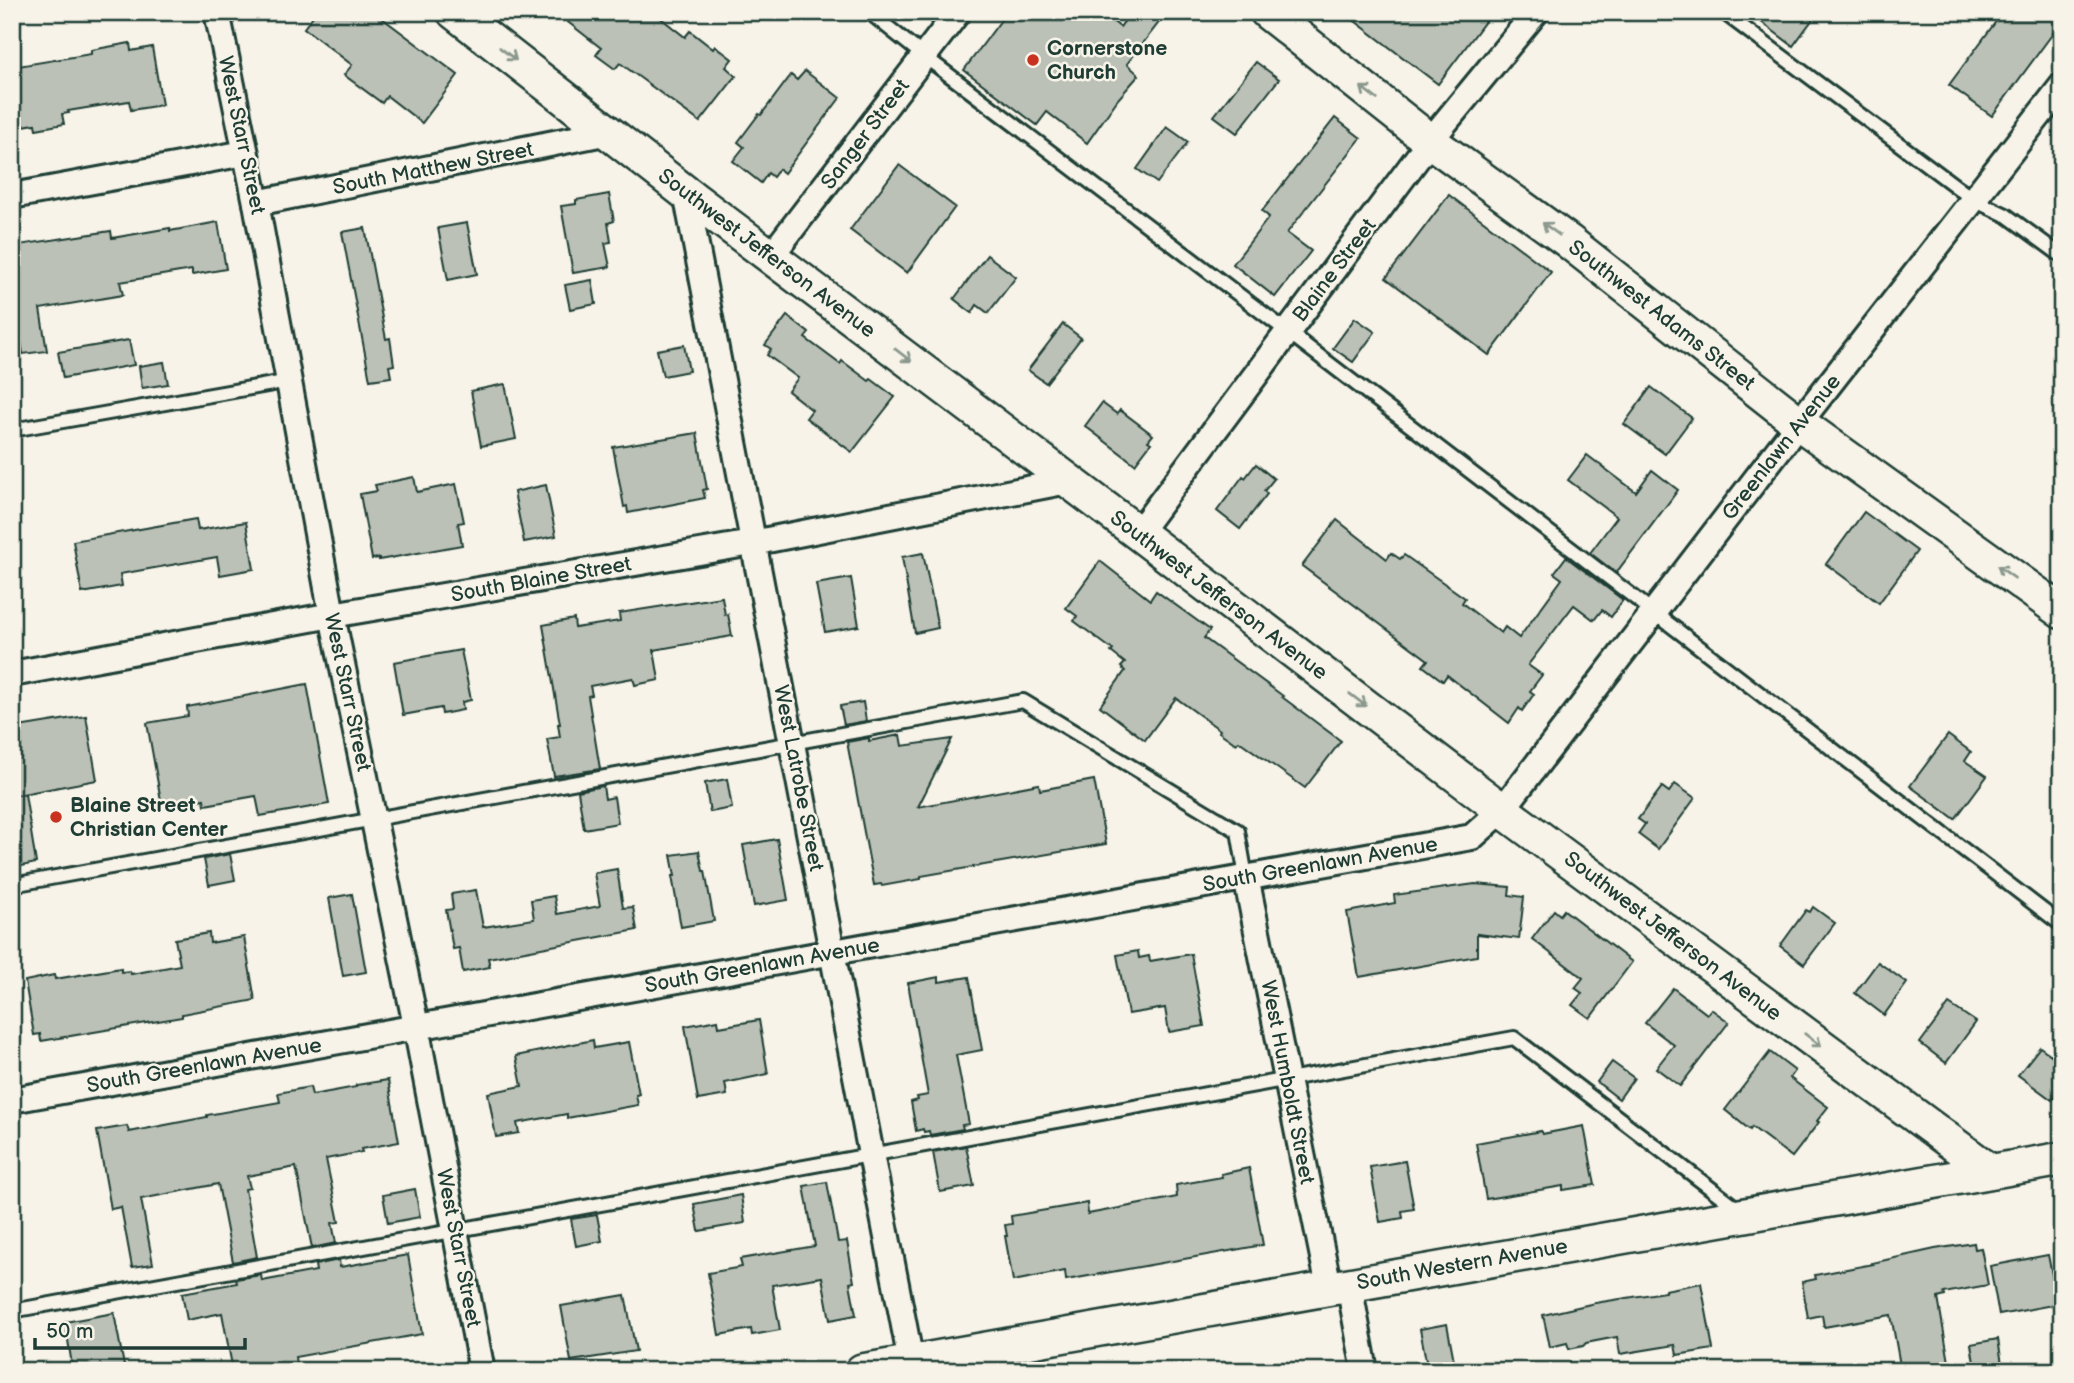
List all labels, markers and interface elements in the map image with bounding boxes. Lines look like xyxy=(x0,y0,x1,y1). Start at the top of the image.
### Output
place label: Cornerstone Church xyxy=(1047,36,1167,85)
one-way arrow xyxy=(498,46,516,61)
marker: Cornerstone Church xyxy=(1025,52,1041,68)
street label: West Starr Street xyxy=(213,54,271,217)
street label: Sanger Street xyxy=(816,74,915,194)
one-way arrow xyxy=(1360,85,1378,100)
street label: South Matthew Street xyxy=(331,137,536,200)
street label: Southwest Jefferson Avenue xyxy=(653,163,880,343)
street label: Blaine Street xyxy=(1287,213,1382,327)
one-way arrow xyxy=(1542,222,1561,236)
street label: Southwest Adams Street xyxy=(1563,235,1760,396)
one-way arrow xyxy=(893,348,912,363)
street label: Greenlawn Avenue xyxy=(1717,369,1846,525)
street label: Southwest Jefferson Avenue xyxy=(1105,505,1332,685)
street label: South Blaine Street xyxy=(449,551,634,608)
one-way arrow xyxy=(1997,565,2016,580)
street label: West Starr Street xyxy=(319,611,377,774)
street label: West Latrobe Street xyxy=(768,683,829,874)
one-way arrow xyxy=(1348,692,1367,707)
place label: Blaine Street Christian Center xyxy=(70,793,228,842)
marker: Blaine Street Christian Center xyxy=(48,809,64,825)
street label: South Greenlawn Avenue xyxy=(1201,832,1439,897)
street label: Southwest Jefferson Avenue xyxy=(1559,846,1786,1026)
street label: South Greenlawn Avenue xyxy=(643,933,881,998)
street label: West Humboldt Street xyxy=(1255,978,1320,1187)
street label: South Greenlawn Avenue xyxy=(85,1033,323,1098)
one-way arrow xyxy=(1803,1033,1822,1048)
street label: West Starr Street xyxy=(431,1167,486,1330)
street label: South Western Avenue xyxy=(1355,1234,1569,1295)
scale bar xyxy=(35,1306,245,1350)
text: 50 m xyxy=(46,1319,93,1344)

